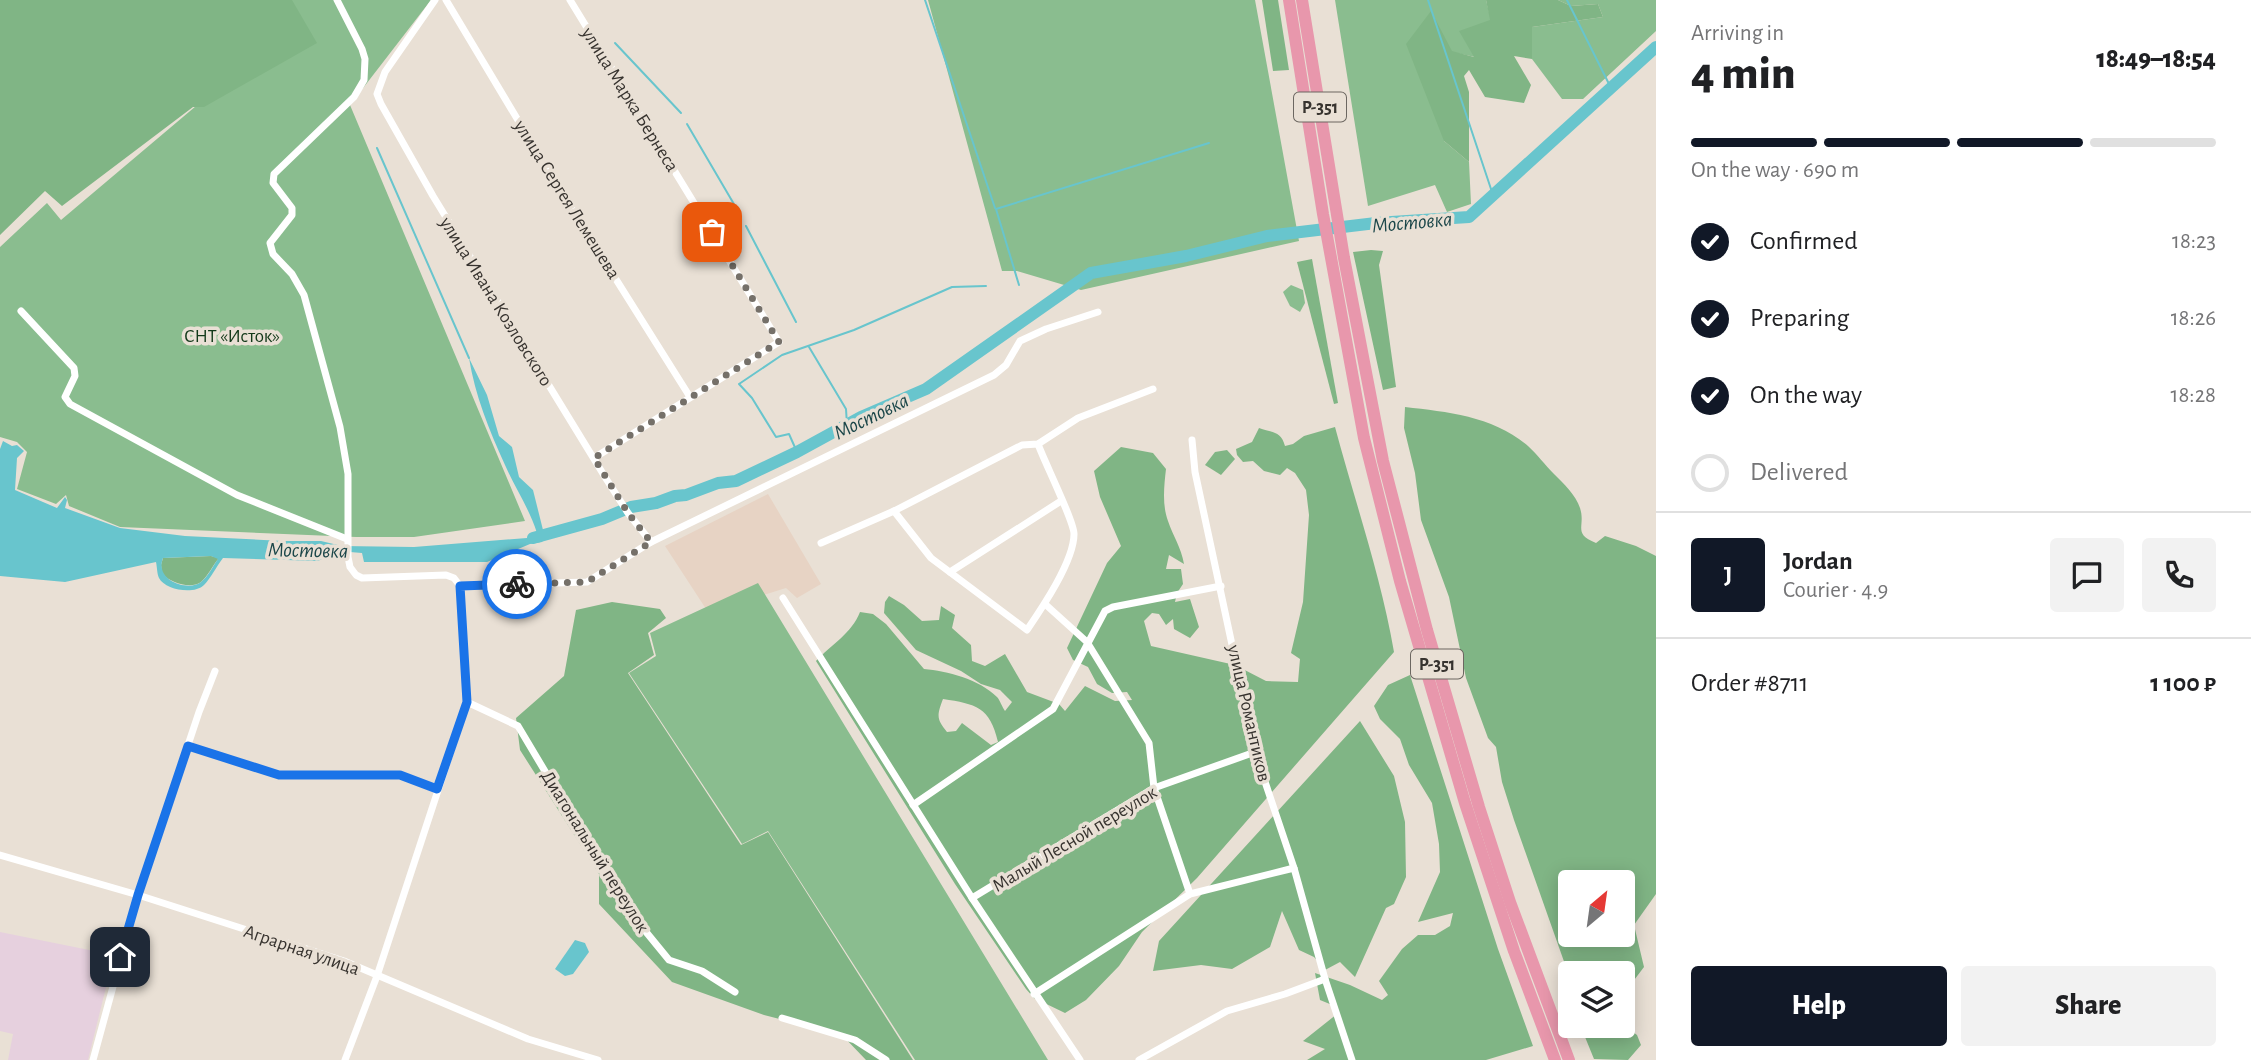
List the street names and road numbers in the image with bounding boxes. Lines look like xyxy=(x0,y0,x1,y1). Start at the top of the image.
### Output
street label: улица Марка Бернеса xyxy=(577,23,682,176)
road number: Р-351 xyxy=(1294,92,1346,122)
street label: улица Сергея Лемешева xyxy=(510,116,624,283)
street label: улица Ивана Козловского xyxy=(435,213,556,390)
street label: улица Романтиков xyxy=(1223,642,1274,784)
road number: Р-351 xyxy=(1411,650,1463,678)
street label: Диагональный переулок xyxy=(537,767,653,936)
street label: Малый Лесной переулок xyxy=(989,783,1161,896)
street label: Аграрная улица xyxy=(241,922,362,979)

